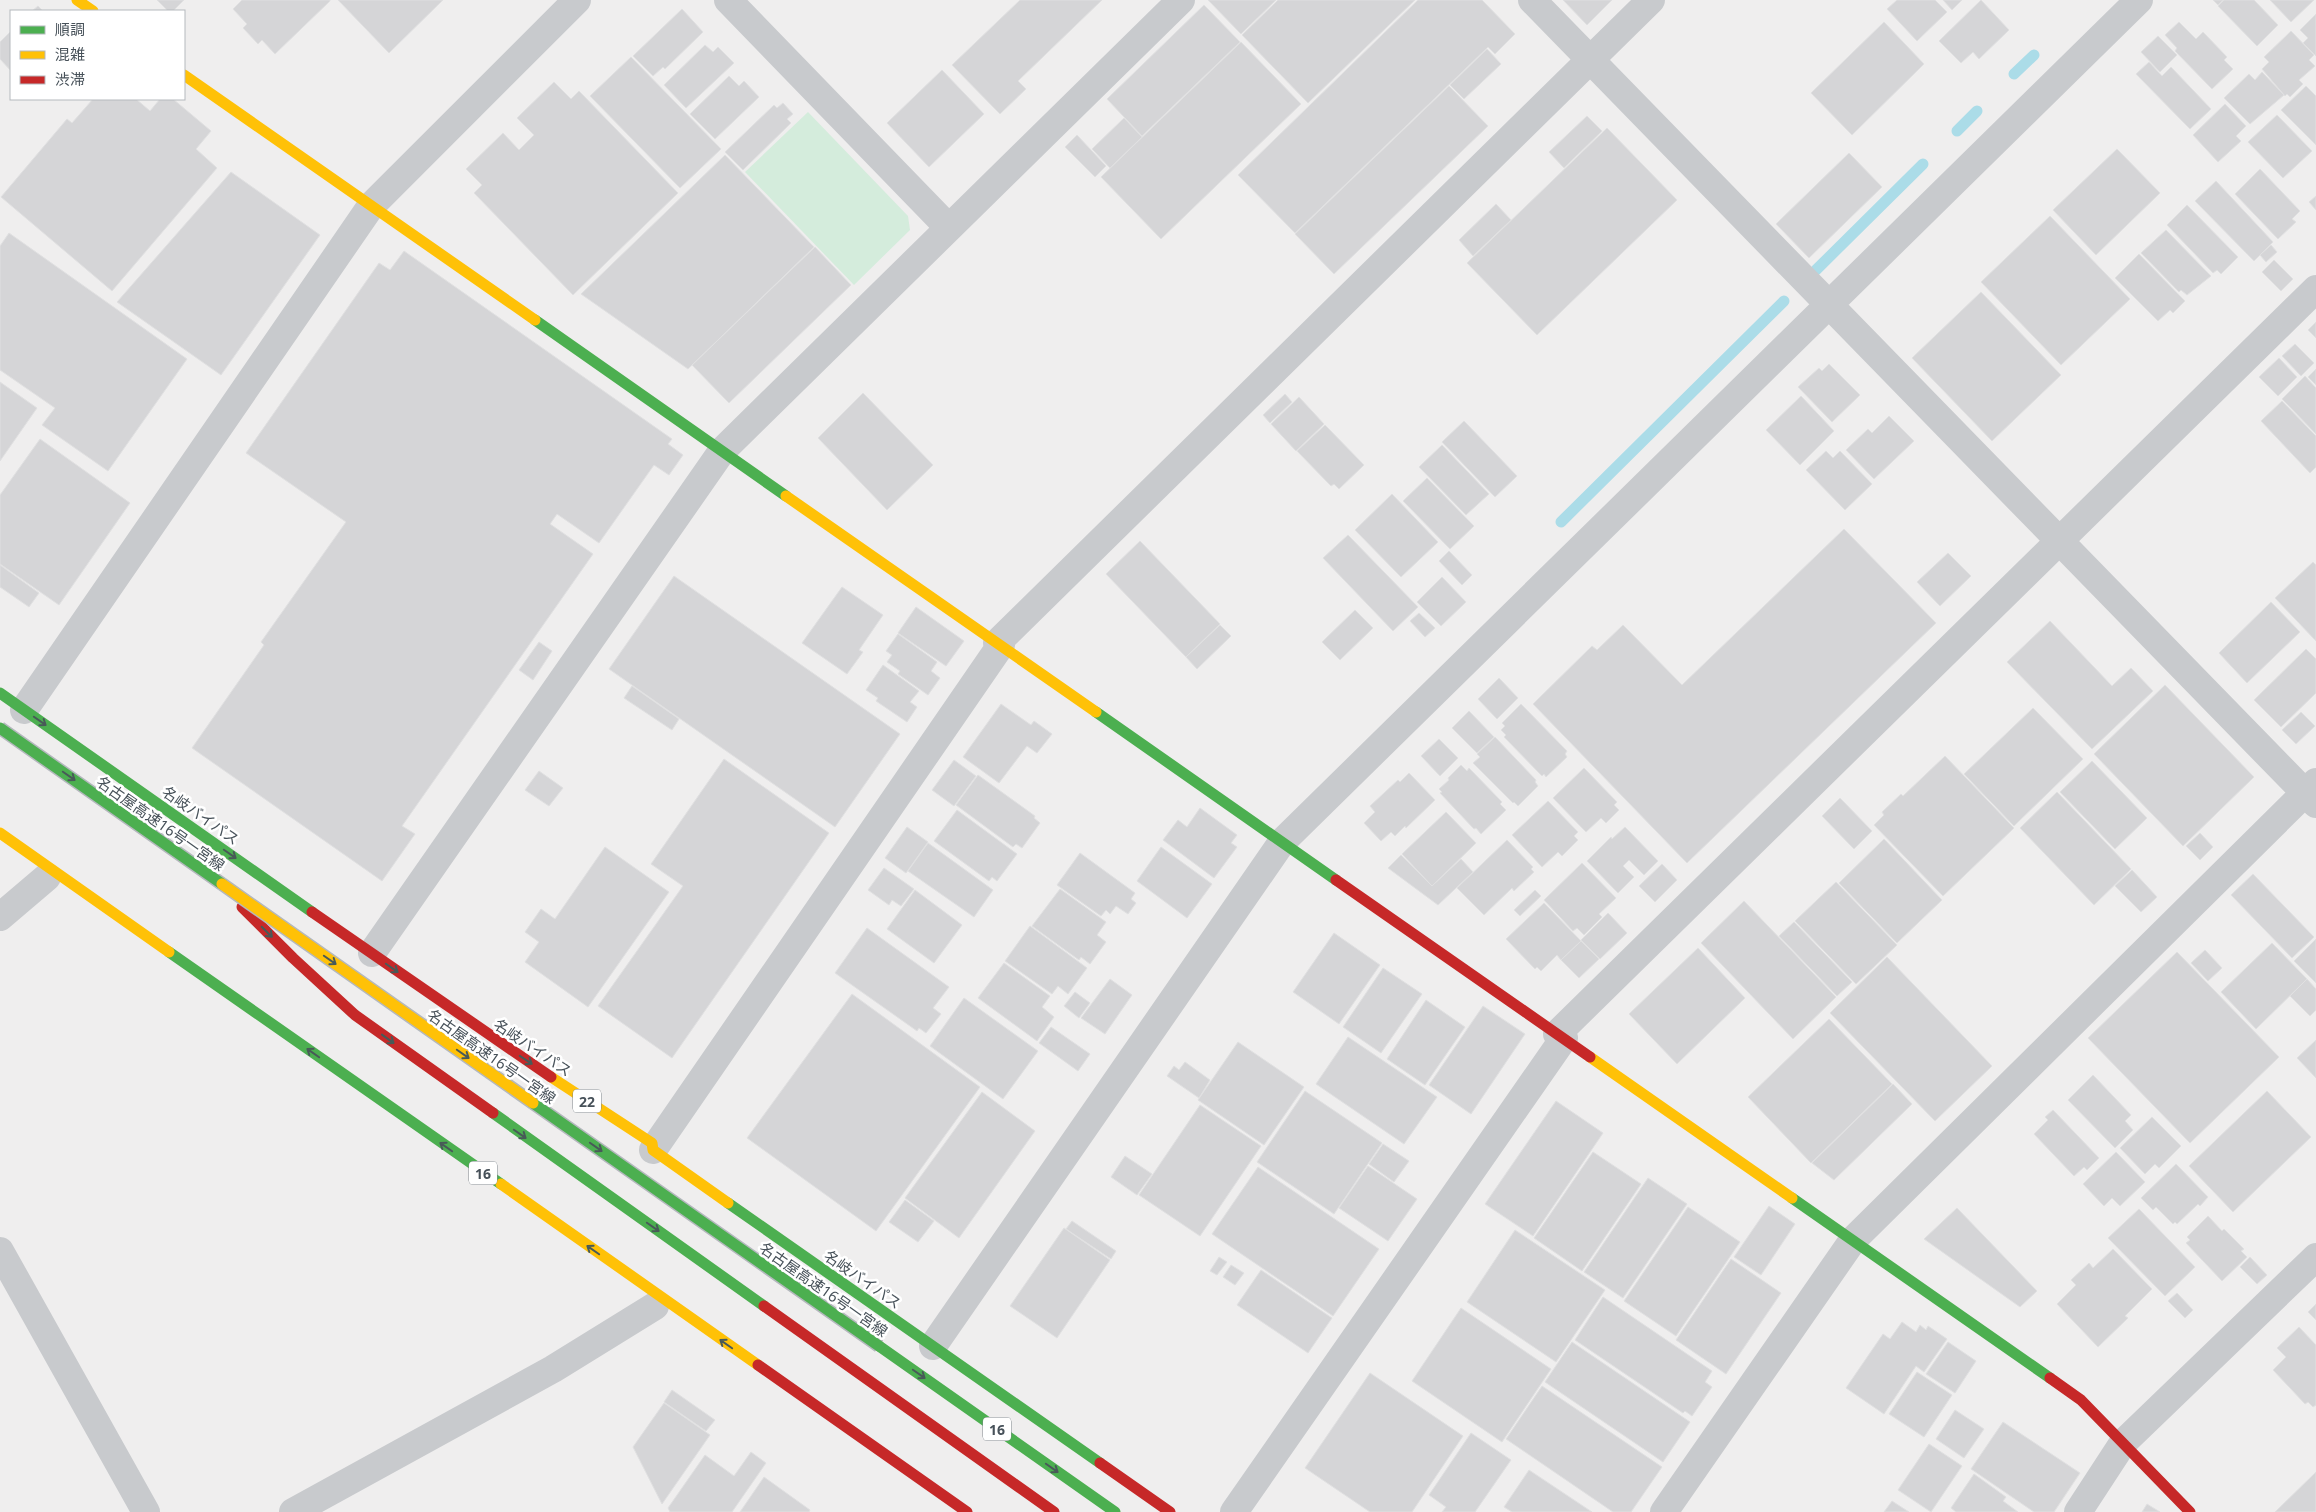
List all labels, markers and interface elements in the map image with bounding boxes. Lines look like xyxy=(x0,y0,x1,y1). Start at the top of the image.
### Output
legend xyxy=(10,10,185,100)
text: 順調 xyxy=(55,19,85,39)
text: 混雑 xyxy=(55,44,85,64)
text: 渋滞 xyxy=(55,69,85,89)
one-way arrow xyxy=(33,716,47,726)
one-way arrow xyxy=(61,771,75,781)
street label: 名古屋高速16号一宮線 xyxy=(93,771,229,875)
street label: 名岐バイパス xyxy=(159,781,243,849)
one-way arrow xyxy=(223,849,237,859)
one-way arrow xyxy=(261,925,273,938)
one-way arrow xyxy=(323,955,337,965)
one-way arrow xyxy=(385,963,399,973)
street label: 名古屋高速16号一宮線 xyxy=(424,1004,560,1108)
street label: 名岐バイパス xyxy=(490,1014,576,1080)
one-way arrow xyxy=(381,1034,395,1044)
one-way arrow xyxy=(306,1048,320,1058)
one-way arrow xyxy=(456,1049,470,1059)
one-way arrow xyxy=(518,1056,532,1066)
road number: 22 xyxy=(573,1090,601,1112)
one-way arrow xyxy=(513,1129,527,1139)
one-way arrow xyxy=(439,1142,453,1152)
one-way arrow xyxy=(589,1142,603,1152)
road number: 16 xyxy=(469,1162,497,1184)
one-way arrow xyxy=(646,1222,660,1232)
street label: 名古屋高速16号一宮線 xyxy=(756,1237,892,1341)
one-way arrow xyxy=(586,1245,600,1255)
street label: 名岐バイパス xyxy=(821,1245,905,1313)
one-way arrow xyxy=(719,1339,733,1349)
one-way arrow xyxy=(912,1369,926,1379)
road number: 16 xyxy=(983,1418,1011,1440)
one-way arrow xyxy=(1045,1463,1059,1473)

